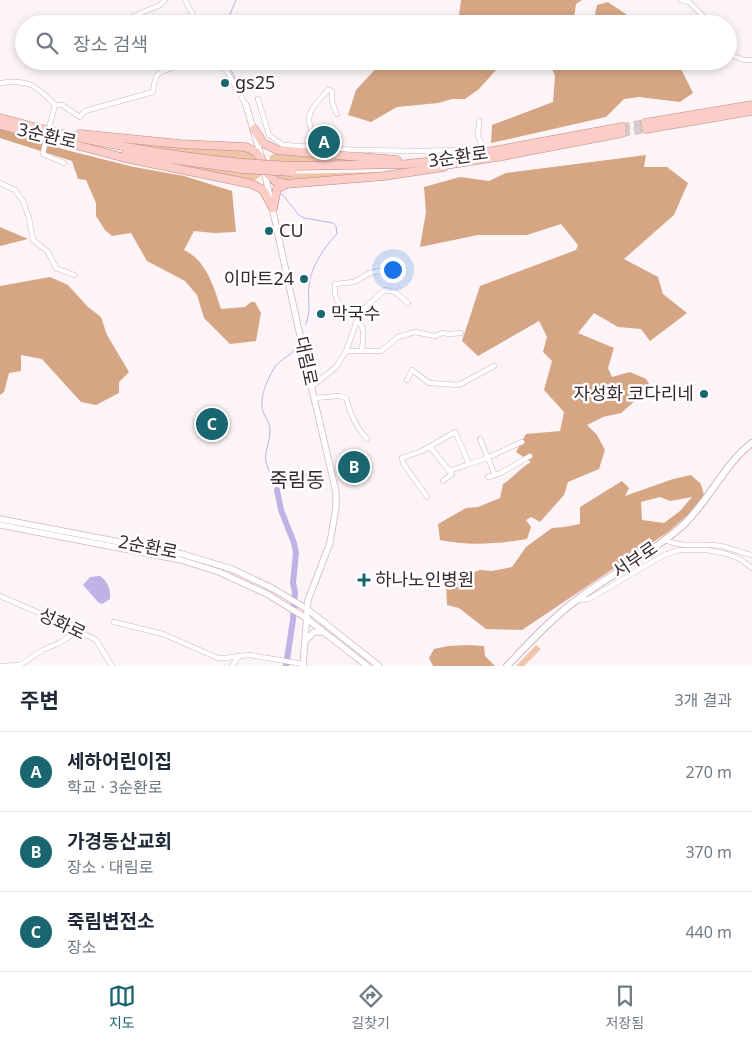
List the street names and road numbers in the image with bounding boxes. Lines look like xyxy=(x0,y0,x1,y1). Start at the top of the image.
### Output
street label: 3순환로 xyxy=(15,117,79,153)
street label: 3순환로 xyxy=(426,140,489,172)
street label: 대림로 xyxy=(290,334,324,388)
street label: 2순환로 xyxy=(116,529,180,564)
street label: 서부로 xyxy=(607,535,662,583)
street label: 성화로 xyxy=(35,602,90,644)

